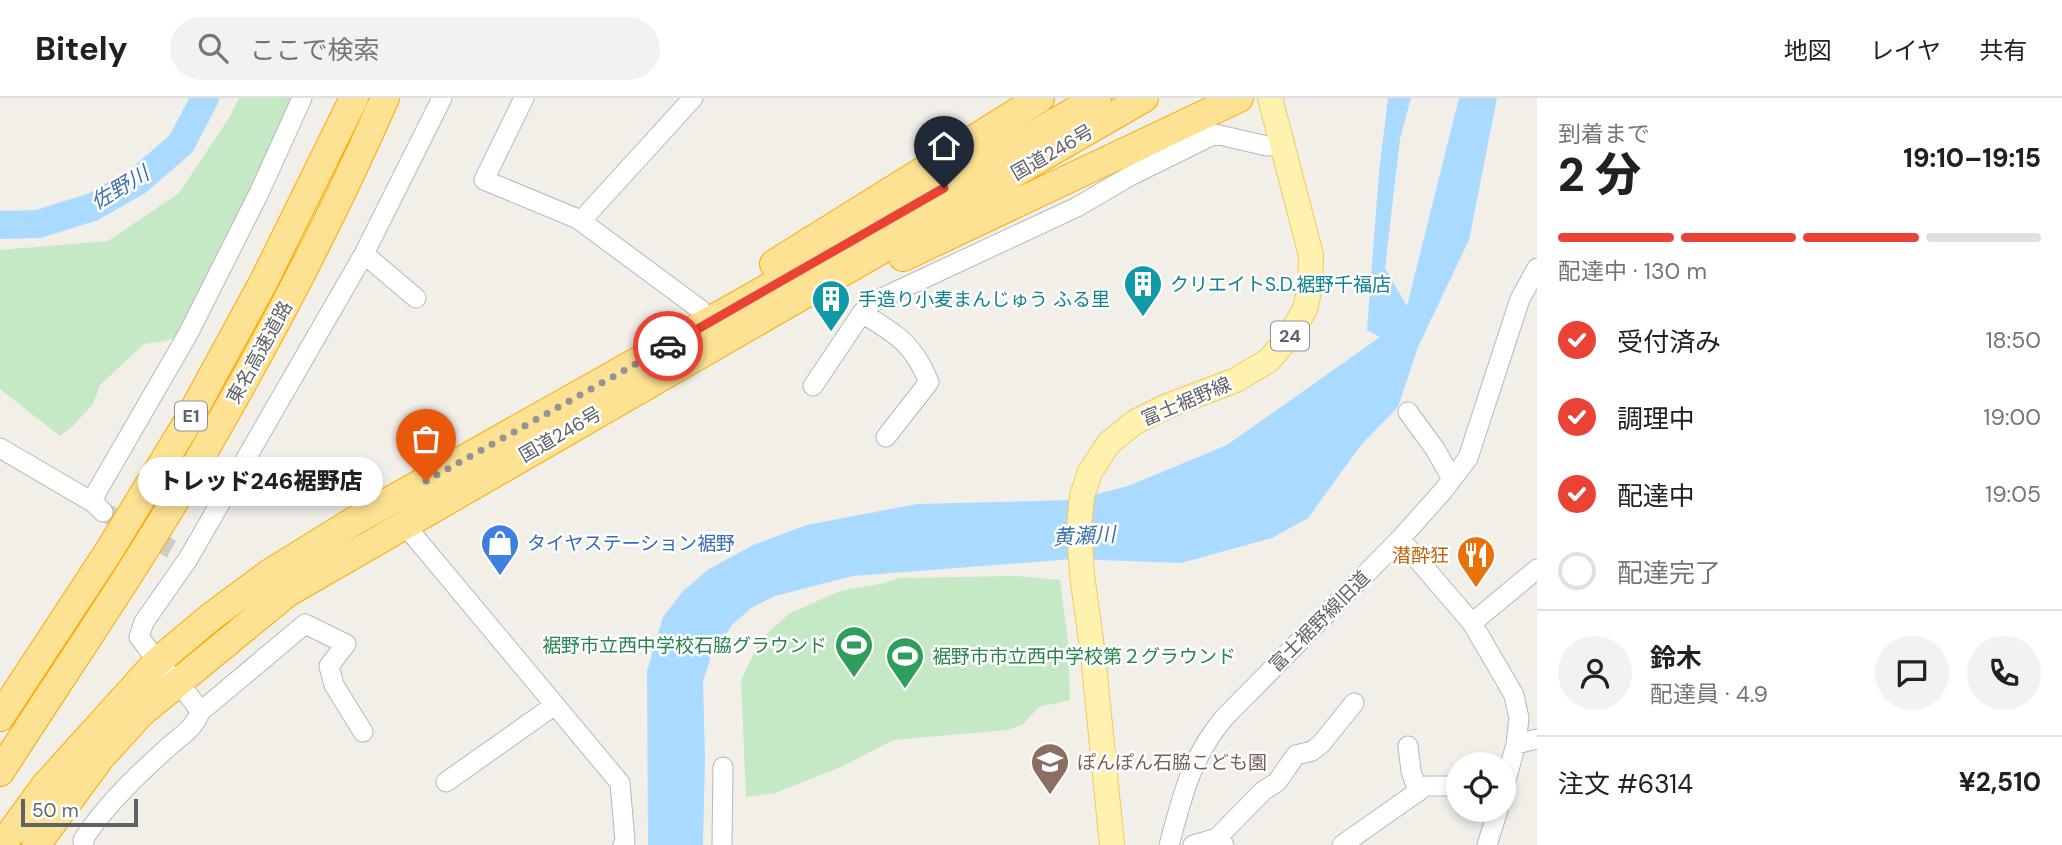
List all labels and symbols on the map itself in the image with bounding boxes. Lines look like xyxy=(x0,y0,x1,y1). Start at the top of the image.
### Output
pin xyxy=(914,116,974,188)
street label: 国道246号 xyxy=(1007,119,1098,186)
water label: 佐野川 xyxy=(86,159,156,216)
building icon: クリエイトS.D.裾野千福店 xyxy=(1122,263,1164,318)
place label: クリエイトS.D.裾野千福店 xyxy=(1170,272,1391,297)
building icon: 手造り小麦まんじゅう ふる里 xyxy=(810,278,852,333)
place label: 手造り小麦まんじゅう ふる里 xyxy=(858,287,1110,312)
street label: 東名高速道路 xyxy=(221,296,298,408)
courier xyxy=(633,311,703,381)
road number: 24 xyxy=(1271,322,1309,350)
street label: 富士裾野線 xyxy=(1138,371,1235,432)
street label: 国道246号 xyxy=(515,401,606,468)
road number: E1 xyxy=(175,402,207,430)
pin xyxy=(396,409,456,481)
callout: トレッド246裾野店 xyxy=(139,456,384,506)
water label: 黄瀬川 xyxy=(1052,520,1118,552)
shop icon: タイヤステーション裾野 xyxy=(479,522,521,577)
place label: タイヤステーション裾野 xyxy=(527,531,735,556)
restaurant icon: 潜酔狂 xyxy=(1455,534,1497,589)
place label: 潜酔狂 xyxy=(1392,543,1449,568)
street label: 富士裾野線旧道 xyxy=(1263,565,1375,677)
sports icon: 裾野市立西中学校石脇グラウンド xyxy=(833,624,875,679)
place label: 裾野市立西中学校石脇グラウンド xyxy=(542,633,827,658)
sports icon: 裾野市市立西中学校第２グラウンド xyxy=(884,635,926,690)
place label: 裾野市市立西中学校第２グラウンド xyxy=(932,644,1236,669)
school or university icon: ぽんぽん石脇こども園 xyxy=(1029,741,1071,796)
place label: ぽんぽん石脇こども園 xyxy=(1077,750,1267,775)
scale bar xyxy=(21,796,138,828)

